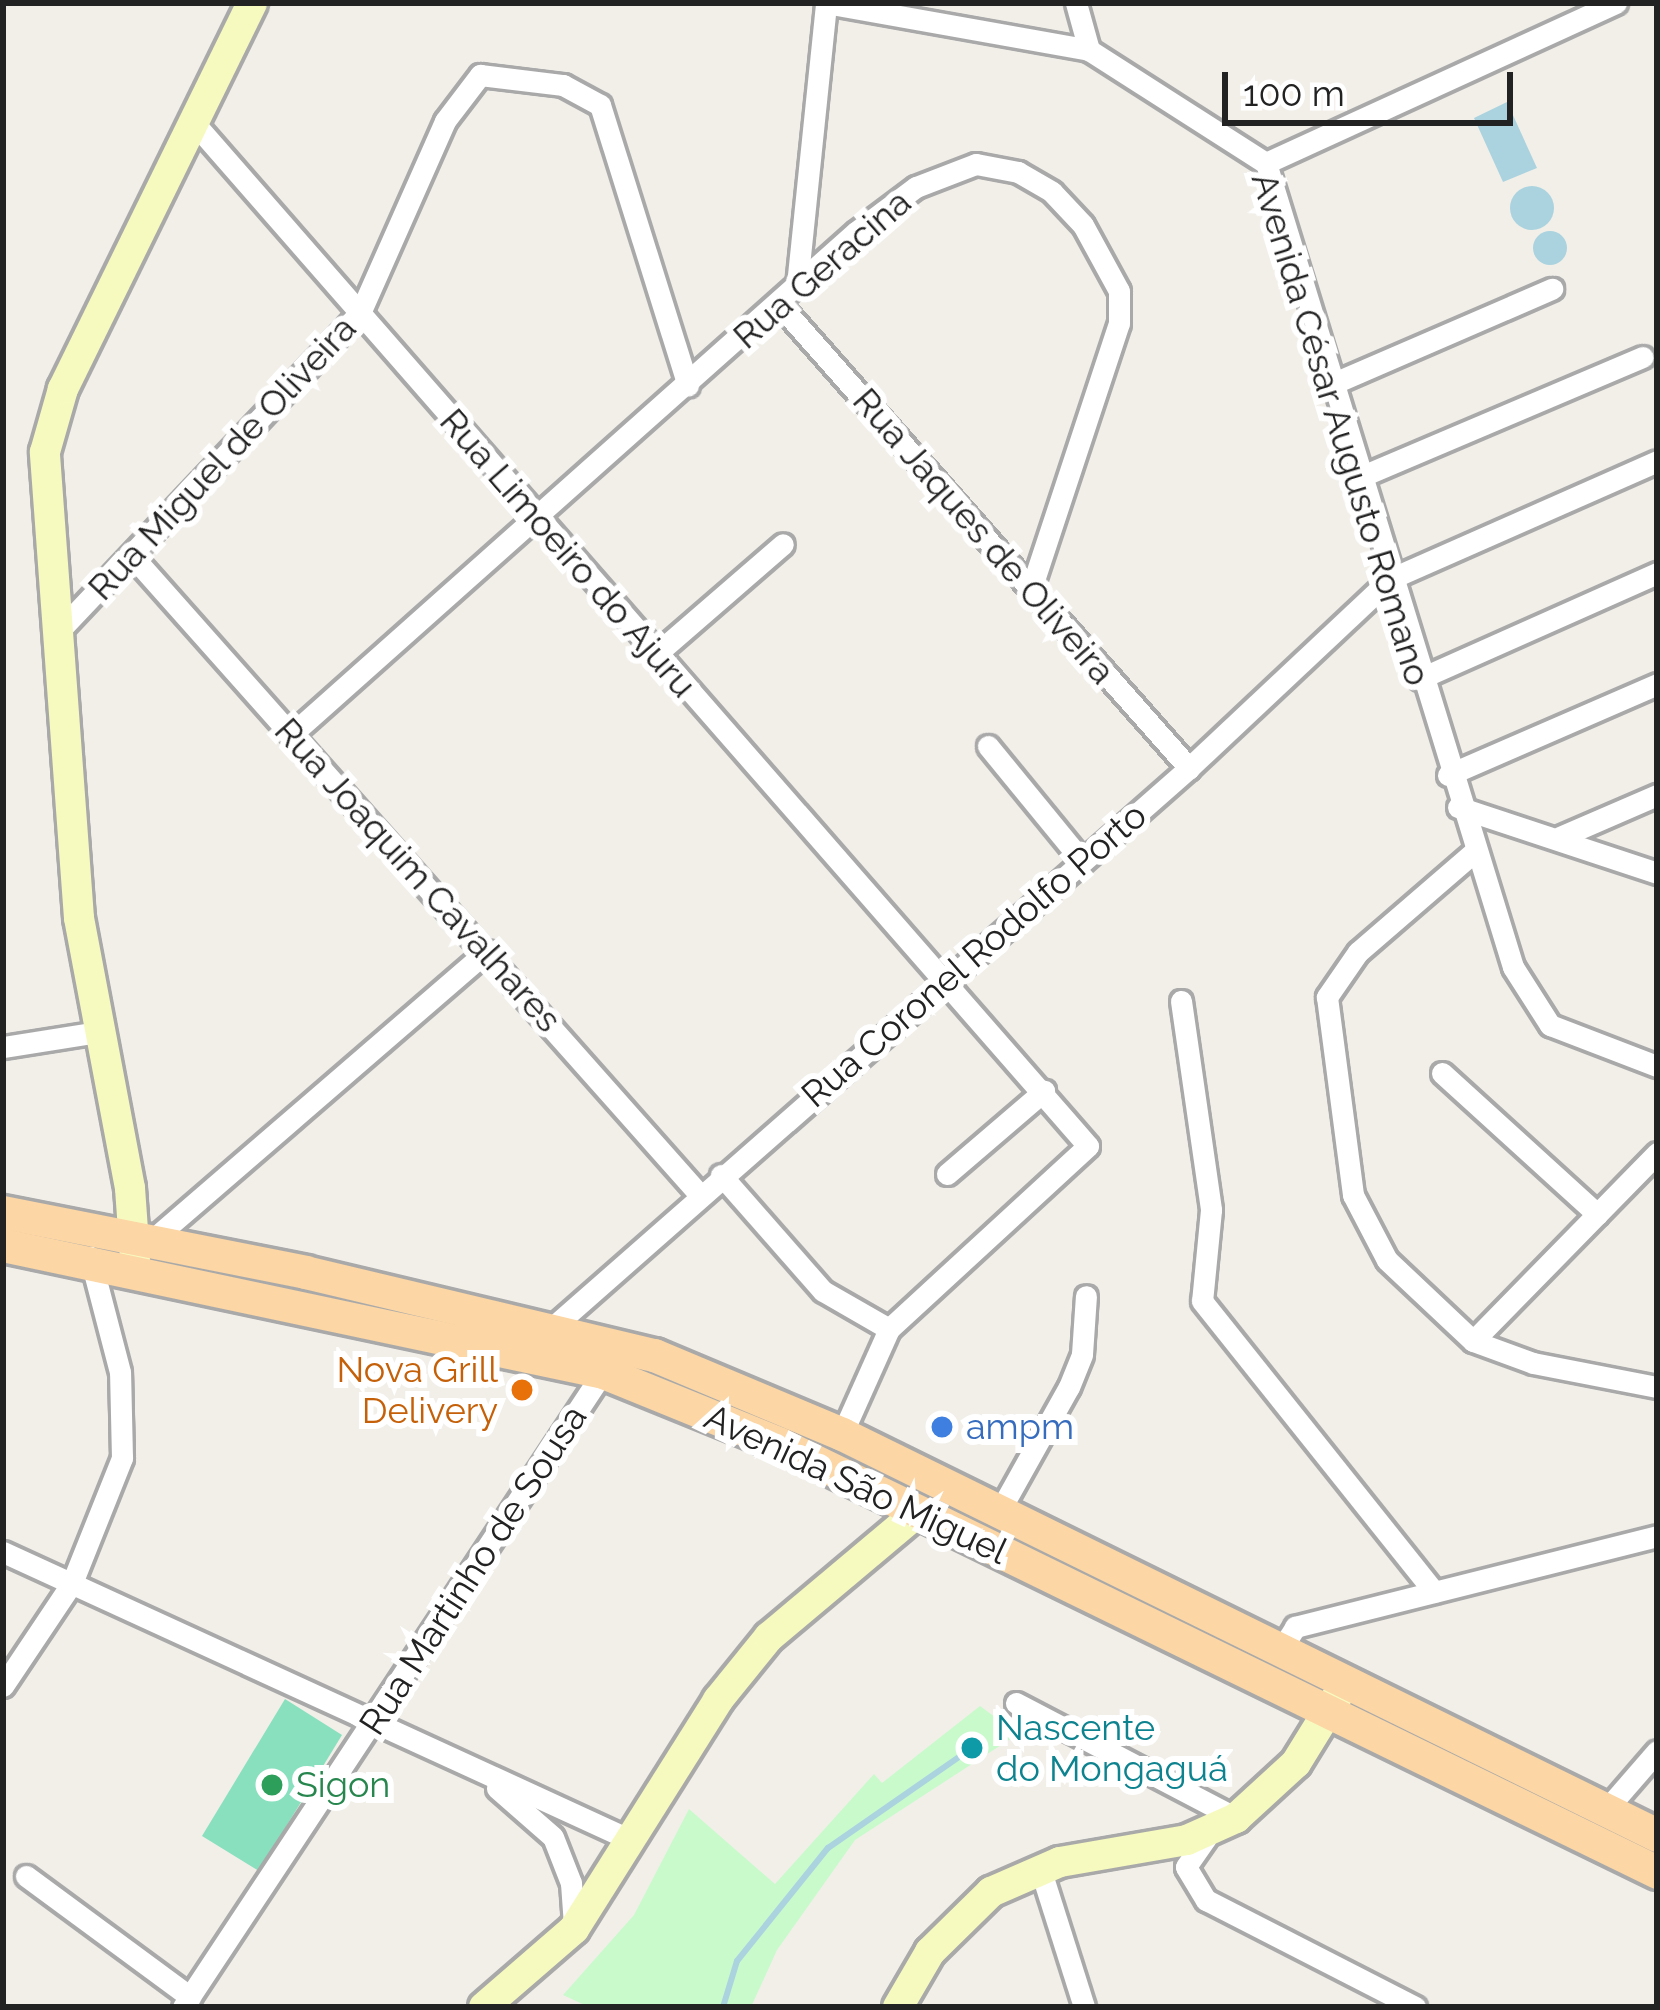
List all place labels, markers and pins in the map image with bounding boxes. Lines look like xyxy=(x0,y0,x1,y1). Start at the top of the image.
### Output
place label: Nova Grill Delivery xyxy=(336,1347,498,1432)
marker: Nova Grill Delivery xyxy=(509,1377,535,1403)
place label: ampm xyxy=(966,1405,1074,1449)
marker: ampm xyxy=(929,1414,955,1440)
place label: Nascente do Mongaguá xyxy=(996,1705,1228,1790)
marker: Nascente do Mongaguá xyxy=(959,1735,985,1761)
place label: Sigon xyxy=(296,1763,390,1807)
marker: Sigon xyxy=(259,1772,285,1798)

